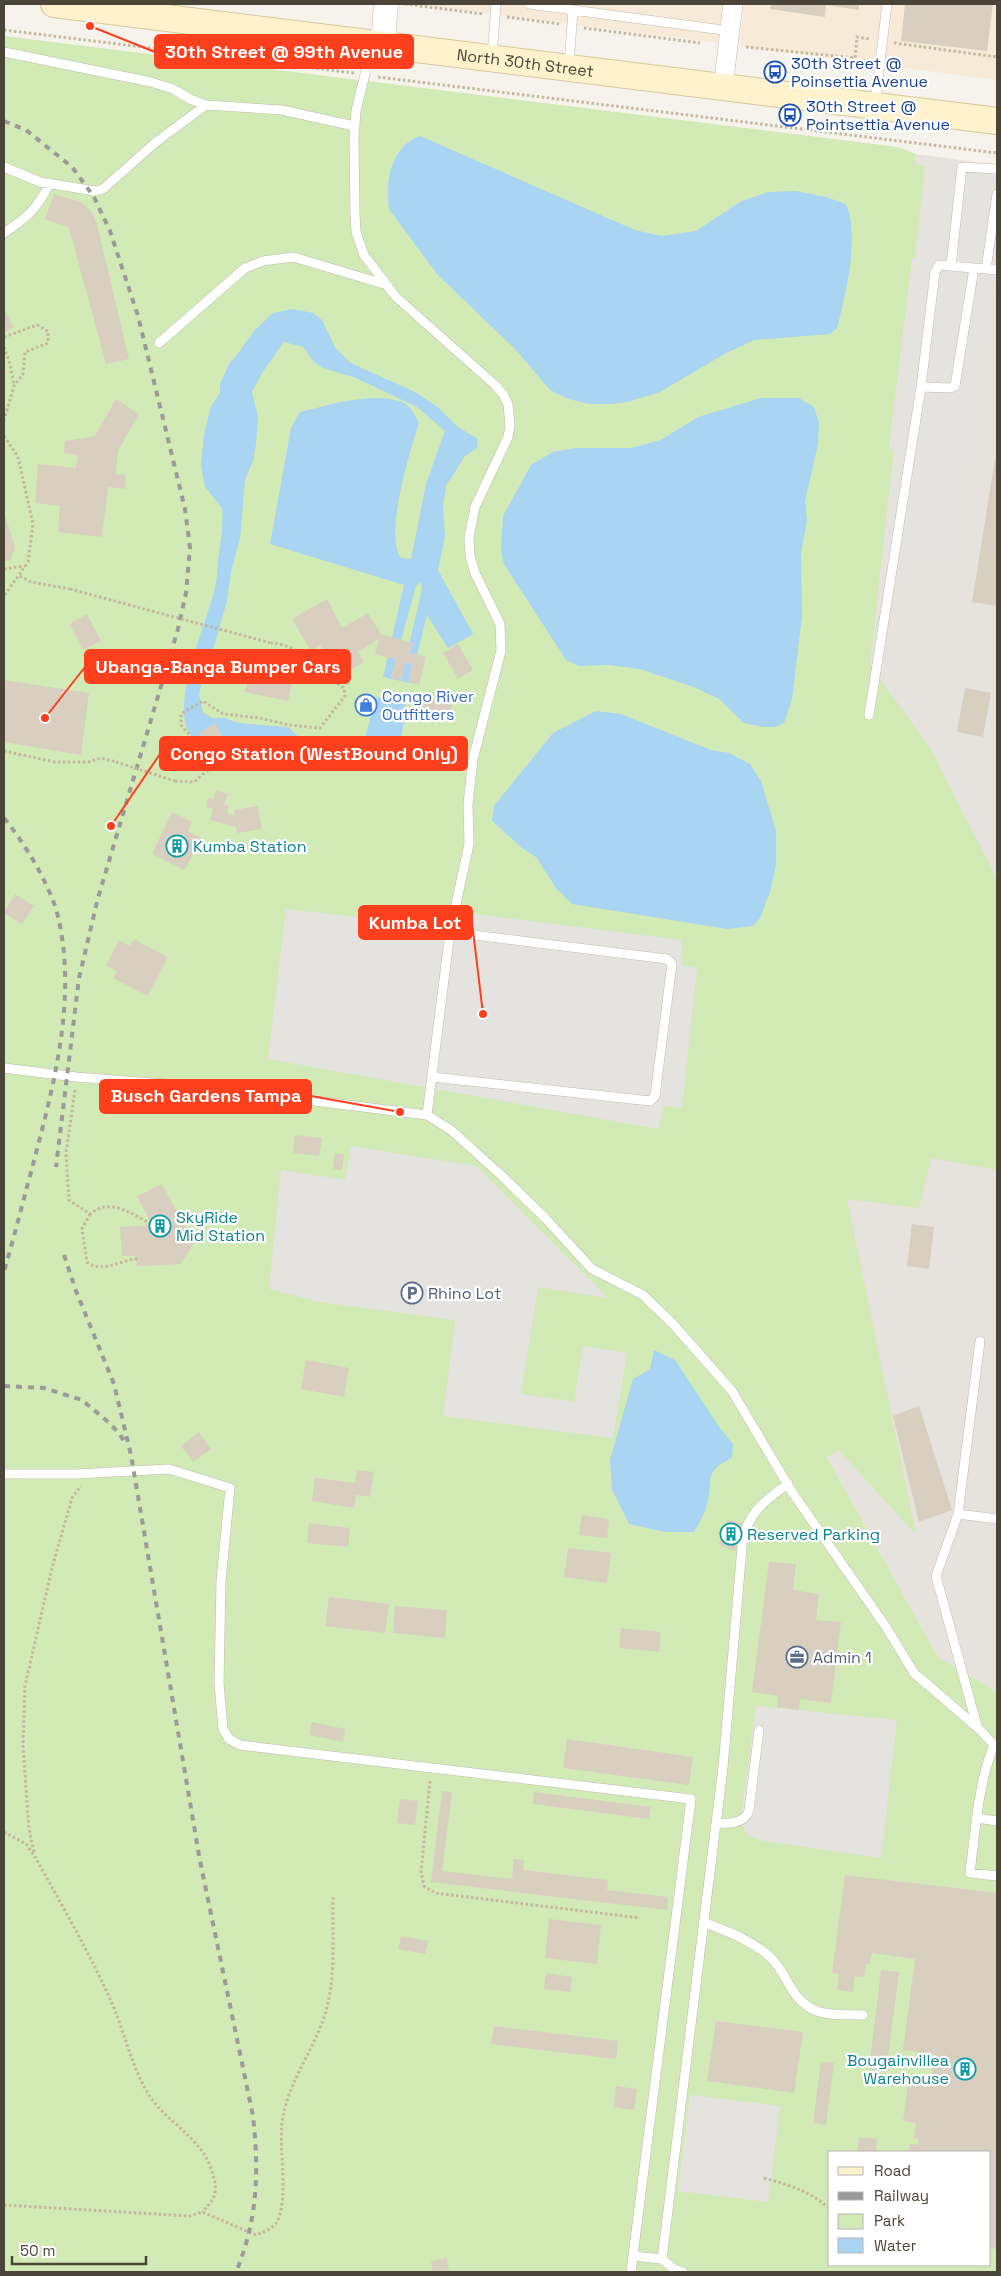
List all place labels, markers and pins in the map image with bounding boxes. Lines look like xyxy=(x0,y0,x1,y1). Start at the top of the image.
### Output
callout: 30th Street @ 99th Avenue xyxy=(155,35,413,68)
place label: 30th Street @ Poinsettia Avenue xyxy=(791,53,928,92)
bus stop icon: 30th Street @ Poinsettia Avenue xyxy=(763,60,787,84)
place label: 30th Street @ Pointsettia Avenue xyxy=(806,96,950,135)
bus stop icon: 30th Street @ Pointsettia Avenue xyxy=(778,103,802,127)
callout: Ubanga-Banga Bumper Cars xyxy=(85,650,350,683)
place label: Congo River Outfitters xyxy=(382,686,474,725)
shop icon: Congo River Outfitters xyxy=(354,693,378,717)
callout: Congo Station (WestBound Only) xyxy=(160,737,467,770)
building icon: Kumba Station xyxy=(165,834,189,858)
place label: Kumba Station xyxy=(193,836,307,857)
callout: Kumba Lot xyxy=(359,906,472,939)
callout: Busch Gardens Tampa xyxy=(100,1080,311,1113)
place label: SkyRide Mid Station xyxy=(176,1207,265,1246)
building icon: SkyRide Mid Station xyxy=(148,1214,172,1238)
parking icon: Rhino Lot xyxy=(400,1281,424,1305)
place label: Rhino Lot xyxy=(428,1283,501,1304)
building icon: Reserved Parking xyxy=(719,1522,743,1546)
place label: Reserved Parking xyxy=(747,1524,880,1545)
office icon: Admin 1 xyxy=(785,1645,809,1669)
place label: Admin 1 xyxy=(813,1647,872,1668)
place label: Bougainvillea Warehouse xyxy=(847,2050,949,2089)
building icon: Bougainvillea Warehouse xyxy=(953,2057,977,2081)

